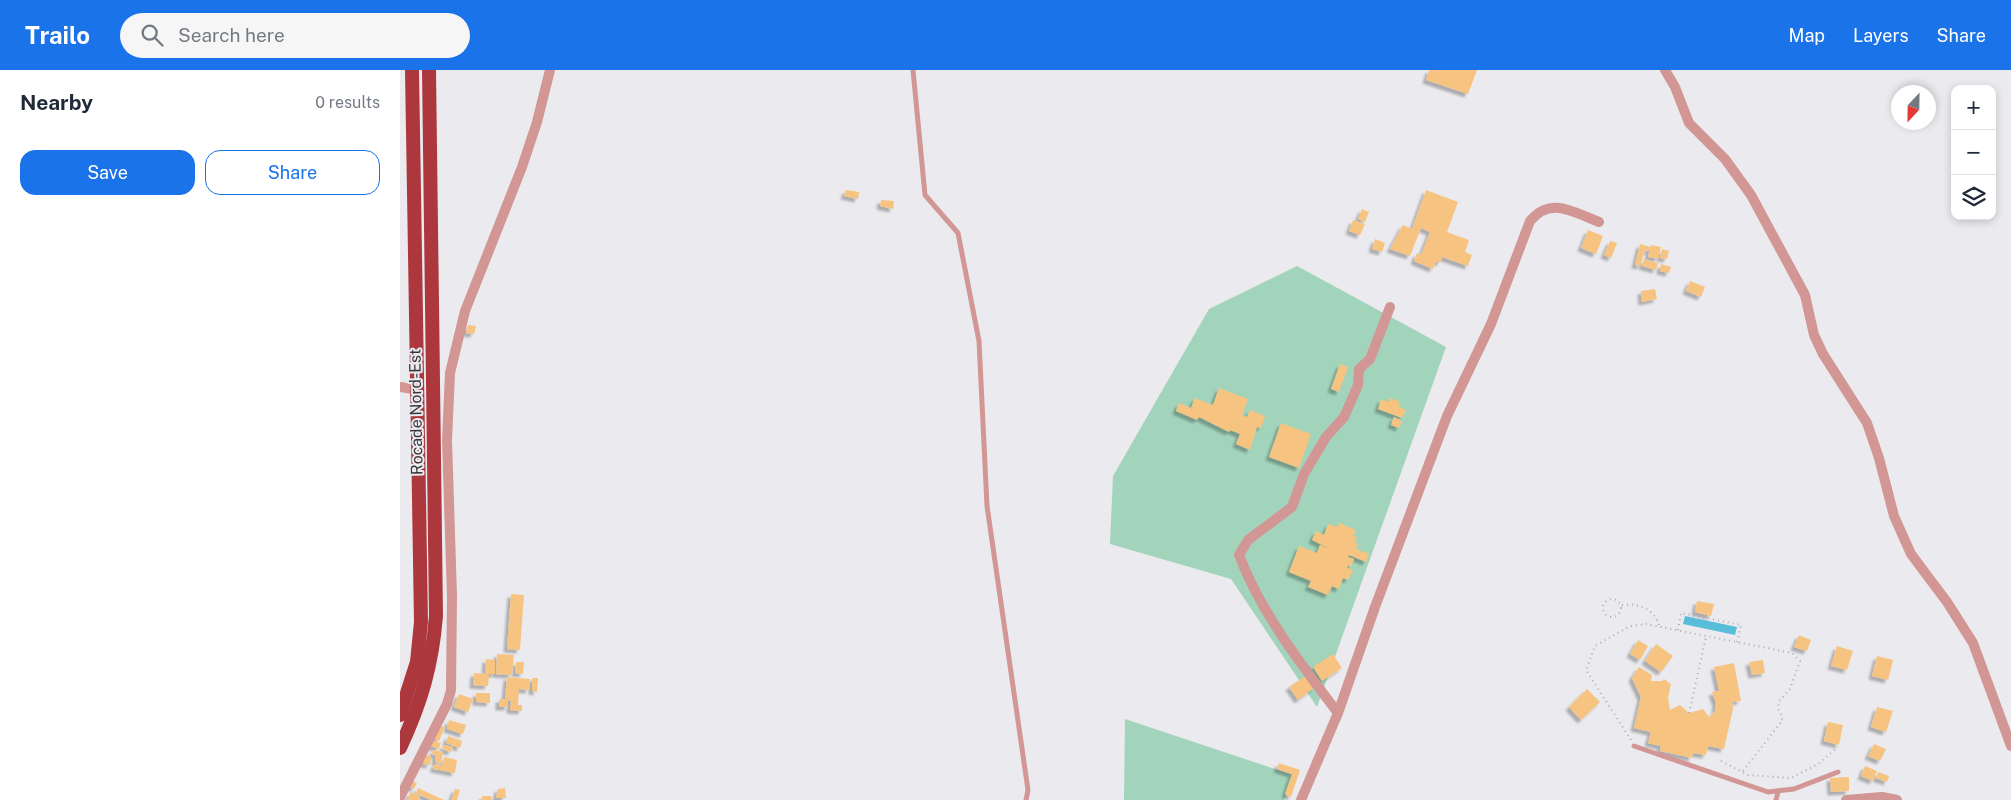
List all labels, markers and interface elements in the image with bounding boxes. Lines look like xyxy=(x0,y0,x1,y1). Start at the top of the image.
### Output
search box xyxy=(120,13,470,58)
text: Trailo xyxy=(25,21,90,49)
icon: search xyxy=(138,21,166,49)
text: Search here xyxy=(178,24,285,46)
text: Map xyxy=(1789,25,1825,46)
text: Layers xyxy=(1853,25,1909,46)
text: Share xyxy=(1937,25,1986,46)
north arrow xyxy=(1891,85,1936,130)
map controls xyxy=(1951,85,1996,220)
button: + xyxy=(1951,85,1996,130)
text: Nearby xyxy=(20,90,93,115)
text: 0 results xyxy=(315,93,380,112)
button: − xyxy=(1951,130,1996,175)
button: Save xyxy=(20,150,195,195)
button: Share xyxy=(205,150,380,195)
button: layers xyxy=(1951,175,1996,220)
street label: Rocade Nord-Est xyxy=(405,349,427,475)

